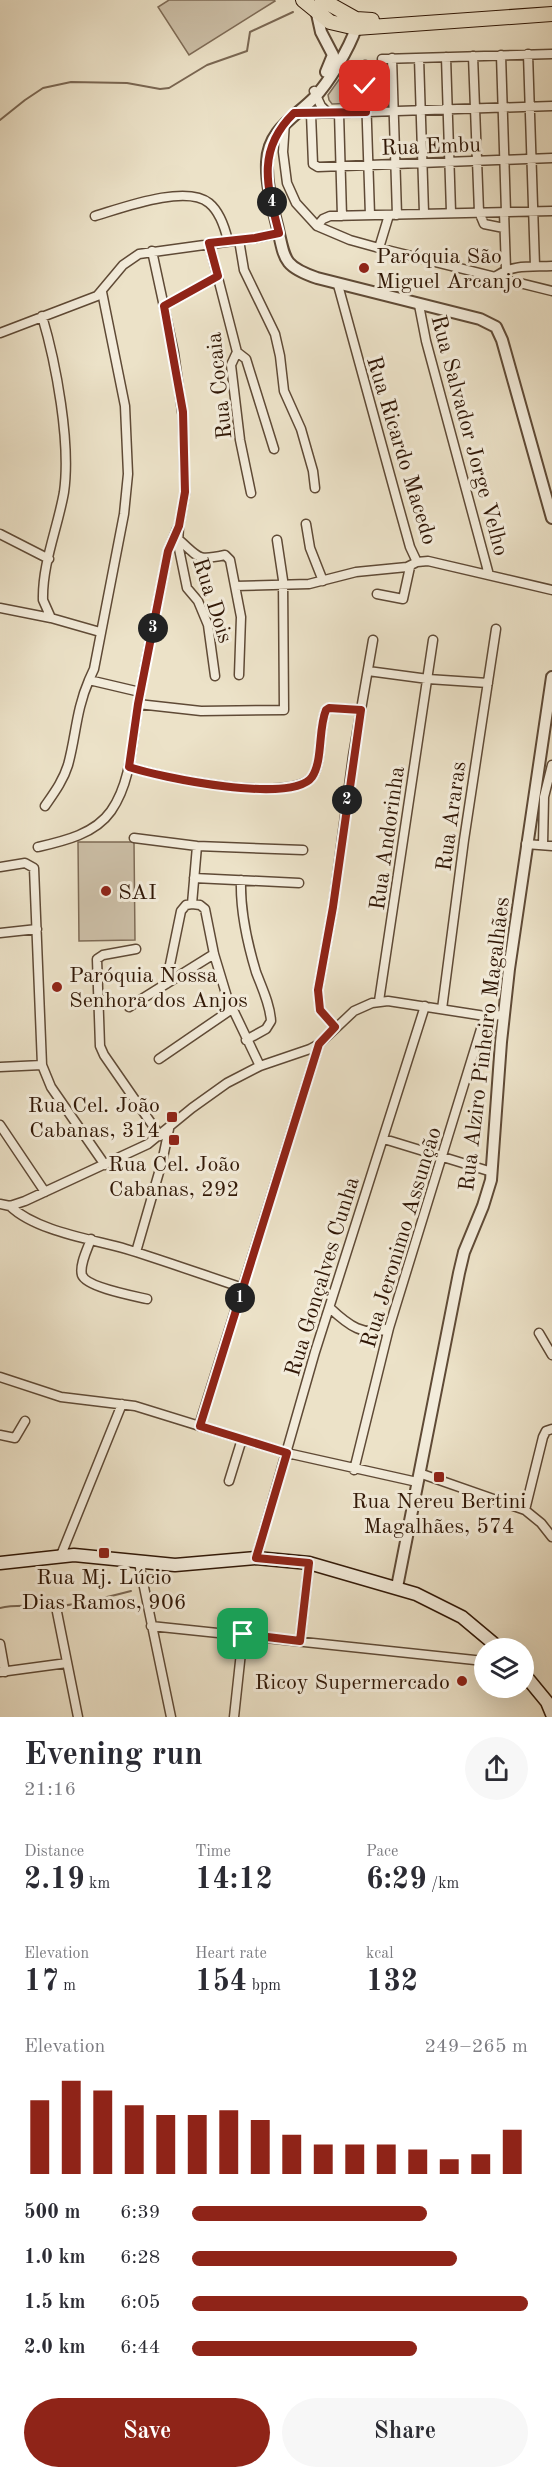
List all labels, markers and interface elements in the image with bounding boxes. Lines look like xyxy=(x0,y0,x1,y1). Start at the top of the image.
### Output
pin xyxy=(339,60,390,111)
icon: check xyxy=(348,69,381,102)
street label: Rua Embu xyxy=(381,134,482,160)
pin: 4 xyxy=(257,187,287,217)
text: 4 xyxy=(267,194,277,210)
place label: Paróquia São Miguel Arcanjo xyxy=(376,246,522,293)
marker: Paróquia São Miguel Arcanjo xyxy=(357,261,371,275)
street label: Rua Salvador Jorge Velho xyxy=(426,313,512,558)
street label: Rua Cocaia xyxy=(203,331,237,440)
street label: Rua Ricardo Macedo xyxy=(362,354,440,547)
street label: Rua Dois xyxy=(188,555,236,646)
pin: 3 xyxy=(138,613,168,643)
text: 3 xyxy=(148,620,158,636)
street label: Rua Araras xyxy=(433,760,471,873)
street label: Rua Andorinha xyxy=(367,765,409,912)
pin: 2 xyxy=(332,785,362,815)
text: 2 xyxy=(342,792,352,808)
place label: SAI xyxy=(118,882,157,904)
marker: SAI xyxy=(99,884,113,898)
street label: Rua Alziro Pinheiro Magalhães xyxy=(456,896,514,1193)
place label: Paróquia Nossa Senhora dos Anjos xyxy=(69,965,248,1012)
marker: Paróquia Nossa Senhora dos Anjos xyxy=(50,980,64,994)
place label: Rua Cel. João Cabanas, 314 xyxy=(28,1095,160,1142)
marker: Rua Cel. João Cabanas, 314 xyxy=(165,1110,179,1124)
street label: Rua Jeronimo Assunção xyxy=(358,1125,446,1351)
marker: Rua Cel. João Cabanas, 292 xyxy=(167,1133,181,1147)
place label: Rua Cel. João Cabanas, 292 xyxy=(108,1154,240,1201)
street label: Rua Gonçalves Cunha xyxy=(282,1174,364,1379)
pin: 1 xyxy=(225,1283,255,1313)
text: 1 xyxy=(235,1290,245,1306)
marker: Rua Nereu Bertini Magalhães, 574 xyxy=(432,1470,446,1484)
place label: Rua Nereu Bertini Magalhães, 574 xyxy=(352,1491,526,1538)
marker: Rua Mj. Lúcio Dias Ramos, 906 xyxy=(97,1546,111,1560)
place label: Rua Mj. Lúcio Dias Ramos, 906 xyxy=(22,1567,186,1614)
pin xyxy=(217,1608,268,1659)
icon: arrive xyxy=(226,1617,259,1650)
map controls xyxy=(474,1638,534,1698)
button: layers xyxy=(474,1638,534,1698)
place label: Ricoy Supermercado xyxy=(255,1672,450,1694)
marker: Ricoy Supermercado xyxy=(455,1674,469,1688)
button: share xyxy=(465,1737,528,1800)
text: Evening run xyxy=(24,1739,203,1772)
text: 21:16 xyxy=(24,1780,76,1800)
text: Distance xyxy=(24,1844,84,1860)
text: Time xyxy=(195,1844,231,1860)
text: Pace xyxy=(366,1844,398,1860)
text: 2.19 xyxy=(24,1865,85,1895)
text: 14:12 xyxy=(195,1865,273,1895)
text: 6:29 xyxy=(366,1865,427,1895)
text: km xyxy=(85,1876,110,1892)
text: /km xyxy=(427,1876,459,1892)
text: Elevation xyxy=(24,1946,89,1962)
text: Heart rate xyxy=(195,1946,267,1962)
text: kcal xyxy=(366,1946,394,1962)
text: 17 xyxy=(24,1967,59,1997)
text: 154 xyxy=(195,1967,247,1997)
text: 132 xyxy=(366,1967,418,1997)
text: m xyxy=(59,1978,76,1994)
text: bpm xyxy=(247,1978,281,1994)
text: Elevation xyxy=(24,2037,105,2057)
text: 249–265 m xyxy=(425,2037,528,2057)
text: 500 m xyxy=(24,2203,80,2223)
text: 6:39 xyxy=(120,2203,160,2223)
text: 1.0 km xyxy=(24,2248,86,2268)
text: 6:28 xyxy=(120,2248,160,2268)
text: 1.5 km xyxy=(24,2293,86,2313)
text: 6:05 xyxy=(120,2293,160,2313)
text: 2.0 km xyxy=(24,2338,86,2358)
text: 6:44 xyxy=(120,2338,160,2358)
button: Save xyxy=(24,2398,270,2467)
button: Share xyxy=(282,2398,528,2467)

